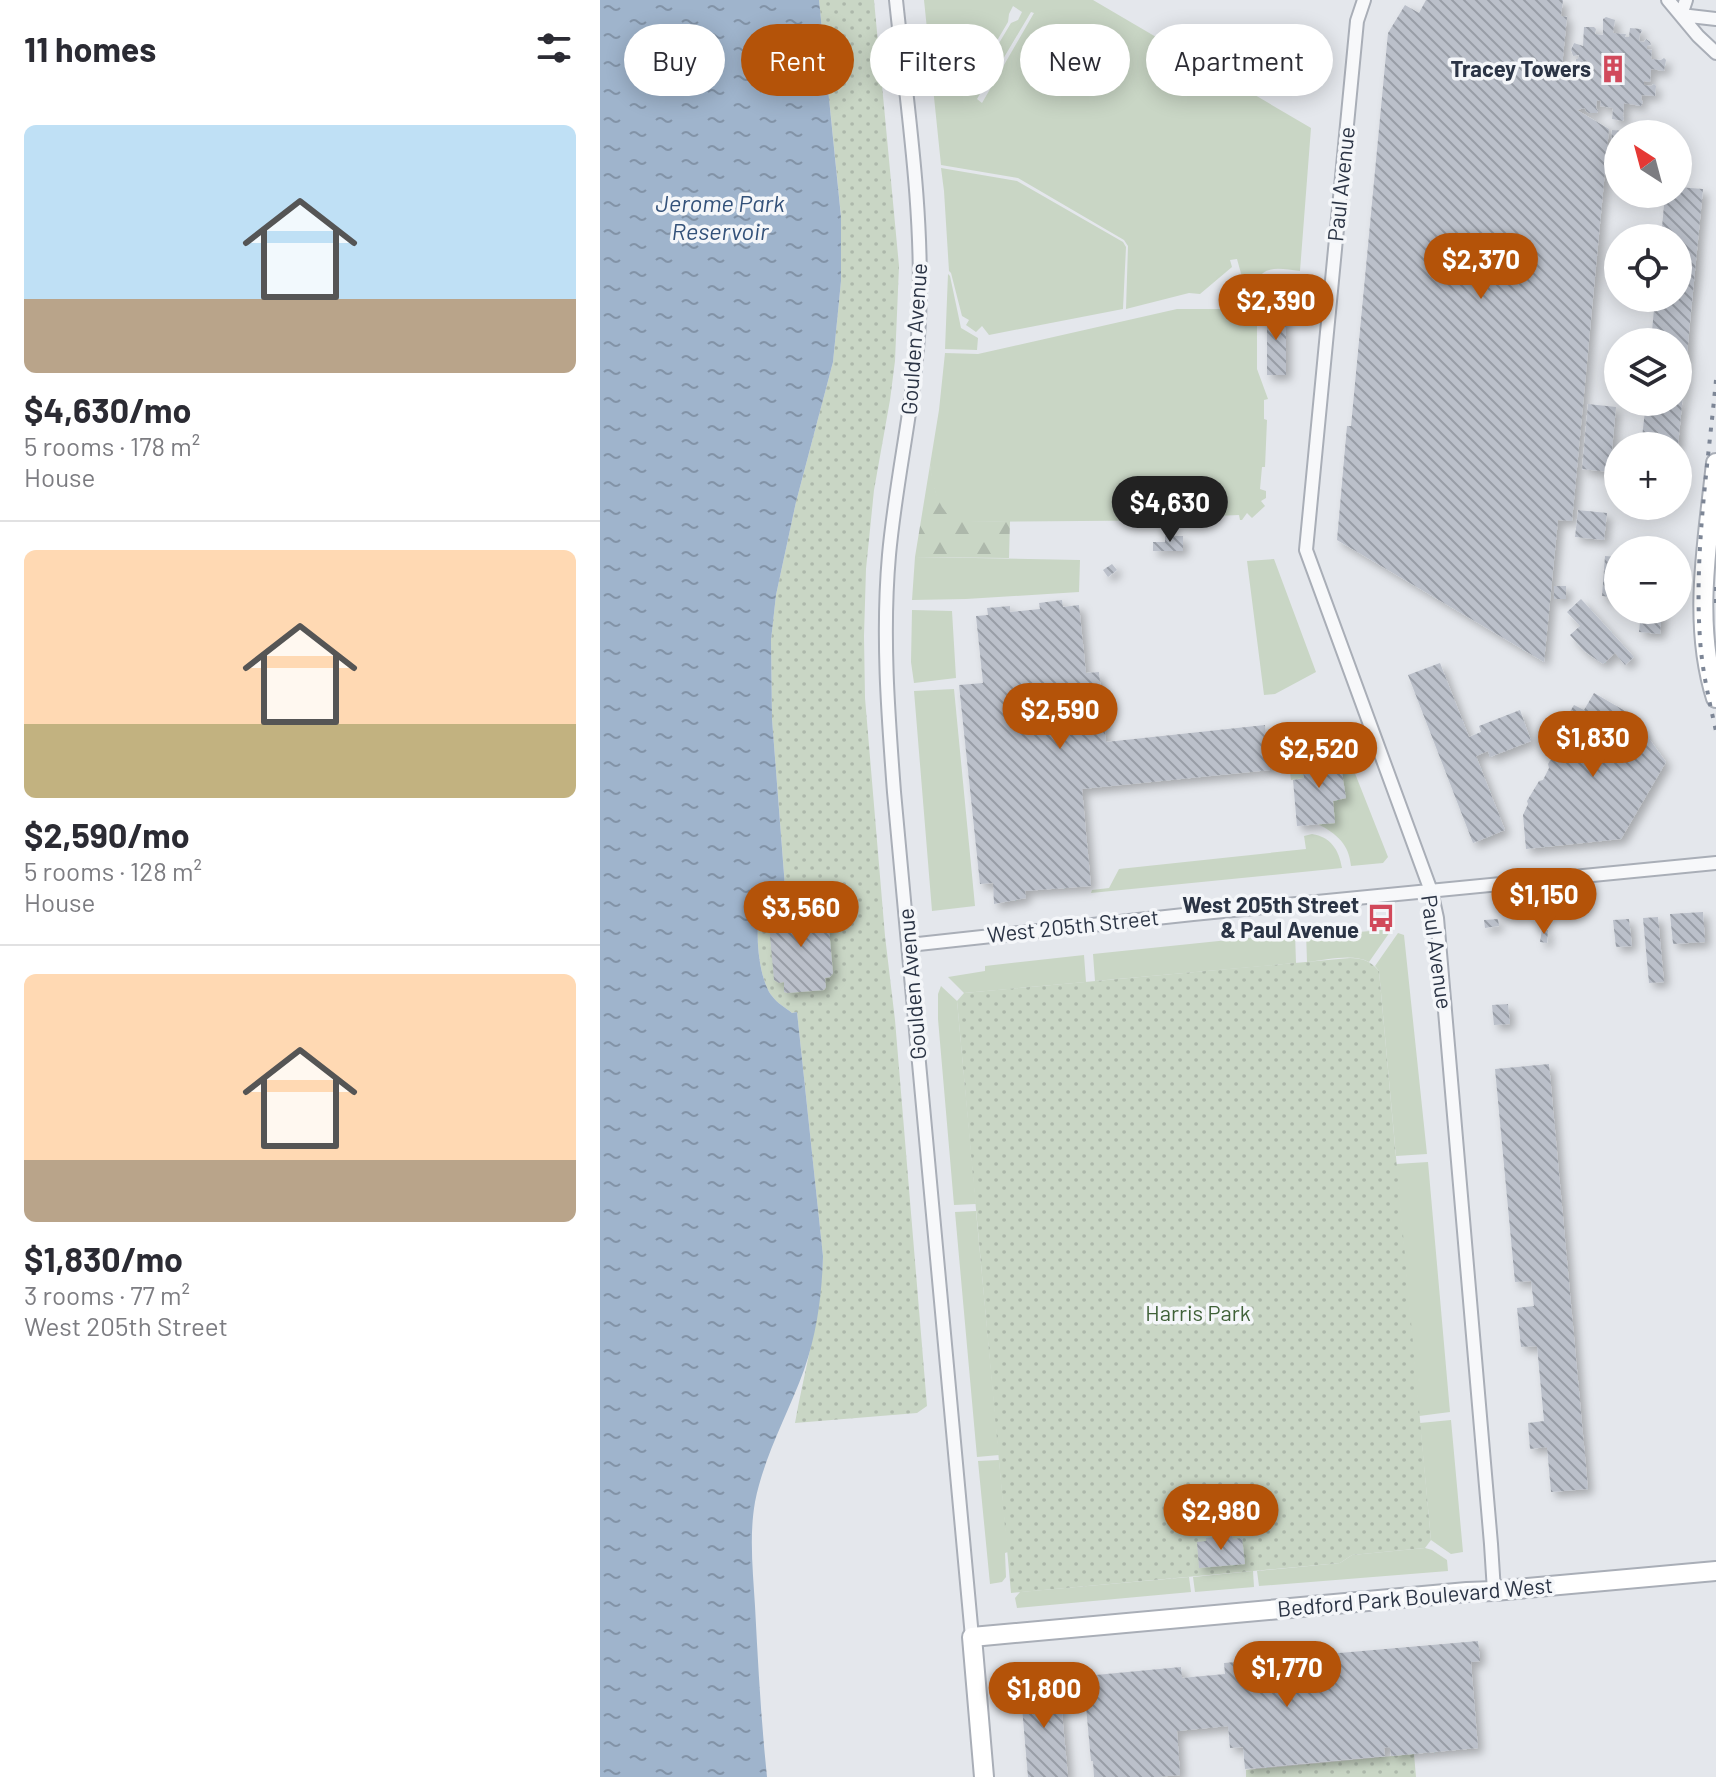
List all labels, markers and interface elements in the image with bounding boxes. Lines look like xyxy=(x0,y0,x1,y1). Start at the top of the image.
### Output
chip: Buy xyxy=(624,24,725,96)
chip: Rent xyxy=(741,24,854,96)
chip: Filters xyxy=(870,24,1004,96)
chip: New xyxy=(1020,24,1130,96)
chip: Apartment xyxy=(1146,24,1333,96)
icon: filters xyxy=(532,26,576,70)
text: 11 homes xyxy=(24,28,156,69)
building icon: Tracey Towers xyxy=(1598,54,1628,84)
place label: Tracey Towers xyxy=(1450,55,1591,81)
north arrow xyxy=(1604,120,1692,208)
map controls xyxy=(1604,120,1692,624)
street label: Paul Avenue xyxy=(1321,125,1359,243)
icon: home xyxy=(228,177,372,321)
water label: Jerome Park Reservoir xyxy=(655,188,785,245)
button: locate xyxy=(1604,224,1692,312)
pin: $2,370 xyxy=(1416,233,1546,301)
text: $2,370 xyxy=(1442,243,1520,274)
street label: Goulden Avenue xyxy=(895,262,931,416)
pin: $2,390 xyxy=(1211,274,1341,342)
text: $2,390 xyxy=(1237,284,1316,315)
button: layers xyxy=(1604,328,1692,416)
text: $4,630/mo xyxy=(24,389,191,430)
text: 5 rooms · 178 m² xyxy=(24,430,200,461)
button: + xyxy=(1604,432,1692,520)
text: House xyxy=(24,461,95,492)
pin: $4,630 xyxy=(1105,476,1235,544)
text: $4,630 xyxy=(1130,486,1210,517)
button: − xyxy=(1604,536,1692,624)
icon: home xyxy=(228,602,372,746)
pin: $2,590 xyxy=(995,683,1125,751)
text: $2,590 xyxy=(1021,693,1099,724)
pin: $1,830 xyxy=(1528,711,1658,779)
text: $1,830 xyxy=(1556,721,1630,752)
pin: $2,520 xyxy=(1254,722,1384,790)
text: $2,520 xyxy=(1279,732,1359,763)
text: $2,590/mo xyxy=(24,814,190,855)
text: 5 rooms · 128 m² xyxy=(24,855,202,886)
pin: $1,150 xyxy=(1479,868,1609,936)
text: $1,150 xyxy=(1509,878,1579,909)
pin: $3,560 xyxy=(736,881,866,949)
text: House xyxy=(24,886,95,917)
text: $3,560 xyxy=(762,891,840,922)
place label: West 205th Street & Paul Avenue xyxy=(1182,891,1359,942)
street label: Paul Avenue xyxy=(1417,893,1459,1011)
street label: West 205th Street xyxy=(986,903,1160,947)
bus stop icon: West 205th Street & Paul Avenue xyxy=(1366,903,1396,933)
street label: Goulden Avenue xyxy=(891,907,931,1061)
icon: home xyxy=(228,1026,372,1170)
text: $1,830/mo xyxy=(24,1238,183,1279)
text: 3 rooms · 77 m² xyxy=(24,1279,190,1310)
park label: Harris Park xyxy=(1145,1299,1251,1325)
text: West 205th Street xyxy=(24,1310,228,1341)
pin: $2,980 xyxy=(1156,1484,1286,1552)
text: $2,980 xyxy=(1181,1494,1261,1525)
street label: Bedford Park Boulevard West xyxy=(1276,1571,1554,1621)
pin: $1,770 xyxy=(1222,1641,1352,1709)
text: $1,770 xyxy=(1251,1651,1323,1682)
pin: $1,800 xyxy=(979,1662,1109,1730)
text: $1,800 xyxy=(1007,1672,1081,1703)

